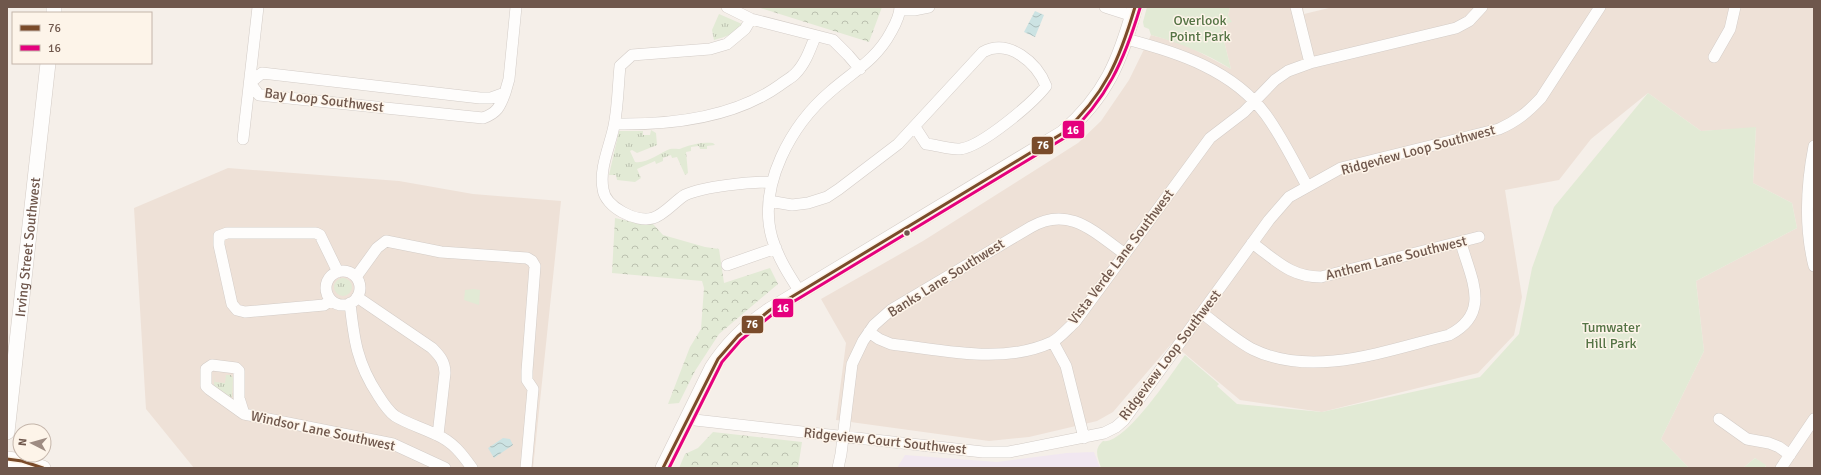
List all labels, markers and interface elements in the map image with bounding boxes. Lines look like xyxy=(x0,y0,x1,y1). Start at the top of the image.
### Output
legend xyxy=(12,12,152,64)
park label: Overlook Point Park xyxy=(1169,12,1231,45)
text: 76 xyxy=(48,21,61,36)
text: 16 xyxy=(48,41,61,56)
street label: Bay Loop Southwest xyxy=(263,84,385,116)
line badge: 16 xyxy=(1062,120,1085,139)
street label: Ridgeview Loop Southwest xyxy=(1339,121,1497,179)
text: 16 xyxy=(1067,124,1079,137)
line badge: 76 xyxy=(1031,136,1054,155)
text: 76 xyxy=(1037,139,1049,152)
street label: Irving Street Southwest xyxy=(11,176,44,318)
street label: Vista Verde Lane Southwest xyxy=(1065,186,1177,328)
unlabelled marker xyxy=(902,228,912,238)
street label: Anthem Lane Southwest xyxy=(1324,232,1468,284)
street label: Banks Lane Southwest xyxy=(885,235,1008,321)
street label: Ridgeview Loop Southwest xyxy=(1115,286,1225,424)
line badge: 16 xyxy=(772,298,794,318)
text: 16 xyxy=(777,302,789,315)
line badge: 76 xyxy=(741,315,764,334)
text: 76 xyxy=(746,318,758,331)
park label: Tumwater Hill Park xyxy=(1582,319,1641,352)
street label: Windsor Lane Southwest xyxy=(249,407,397,455)
north arrow xyxy=(12,423,52,463)
street label: Ridgeview Court Southwest xyxy=(803,424,967,458)
text: N xyxy=(16,438,29,446)

